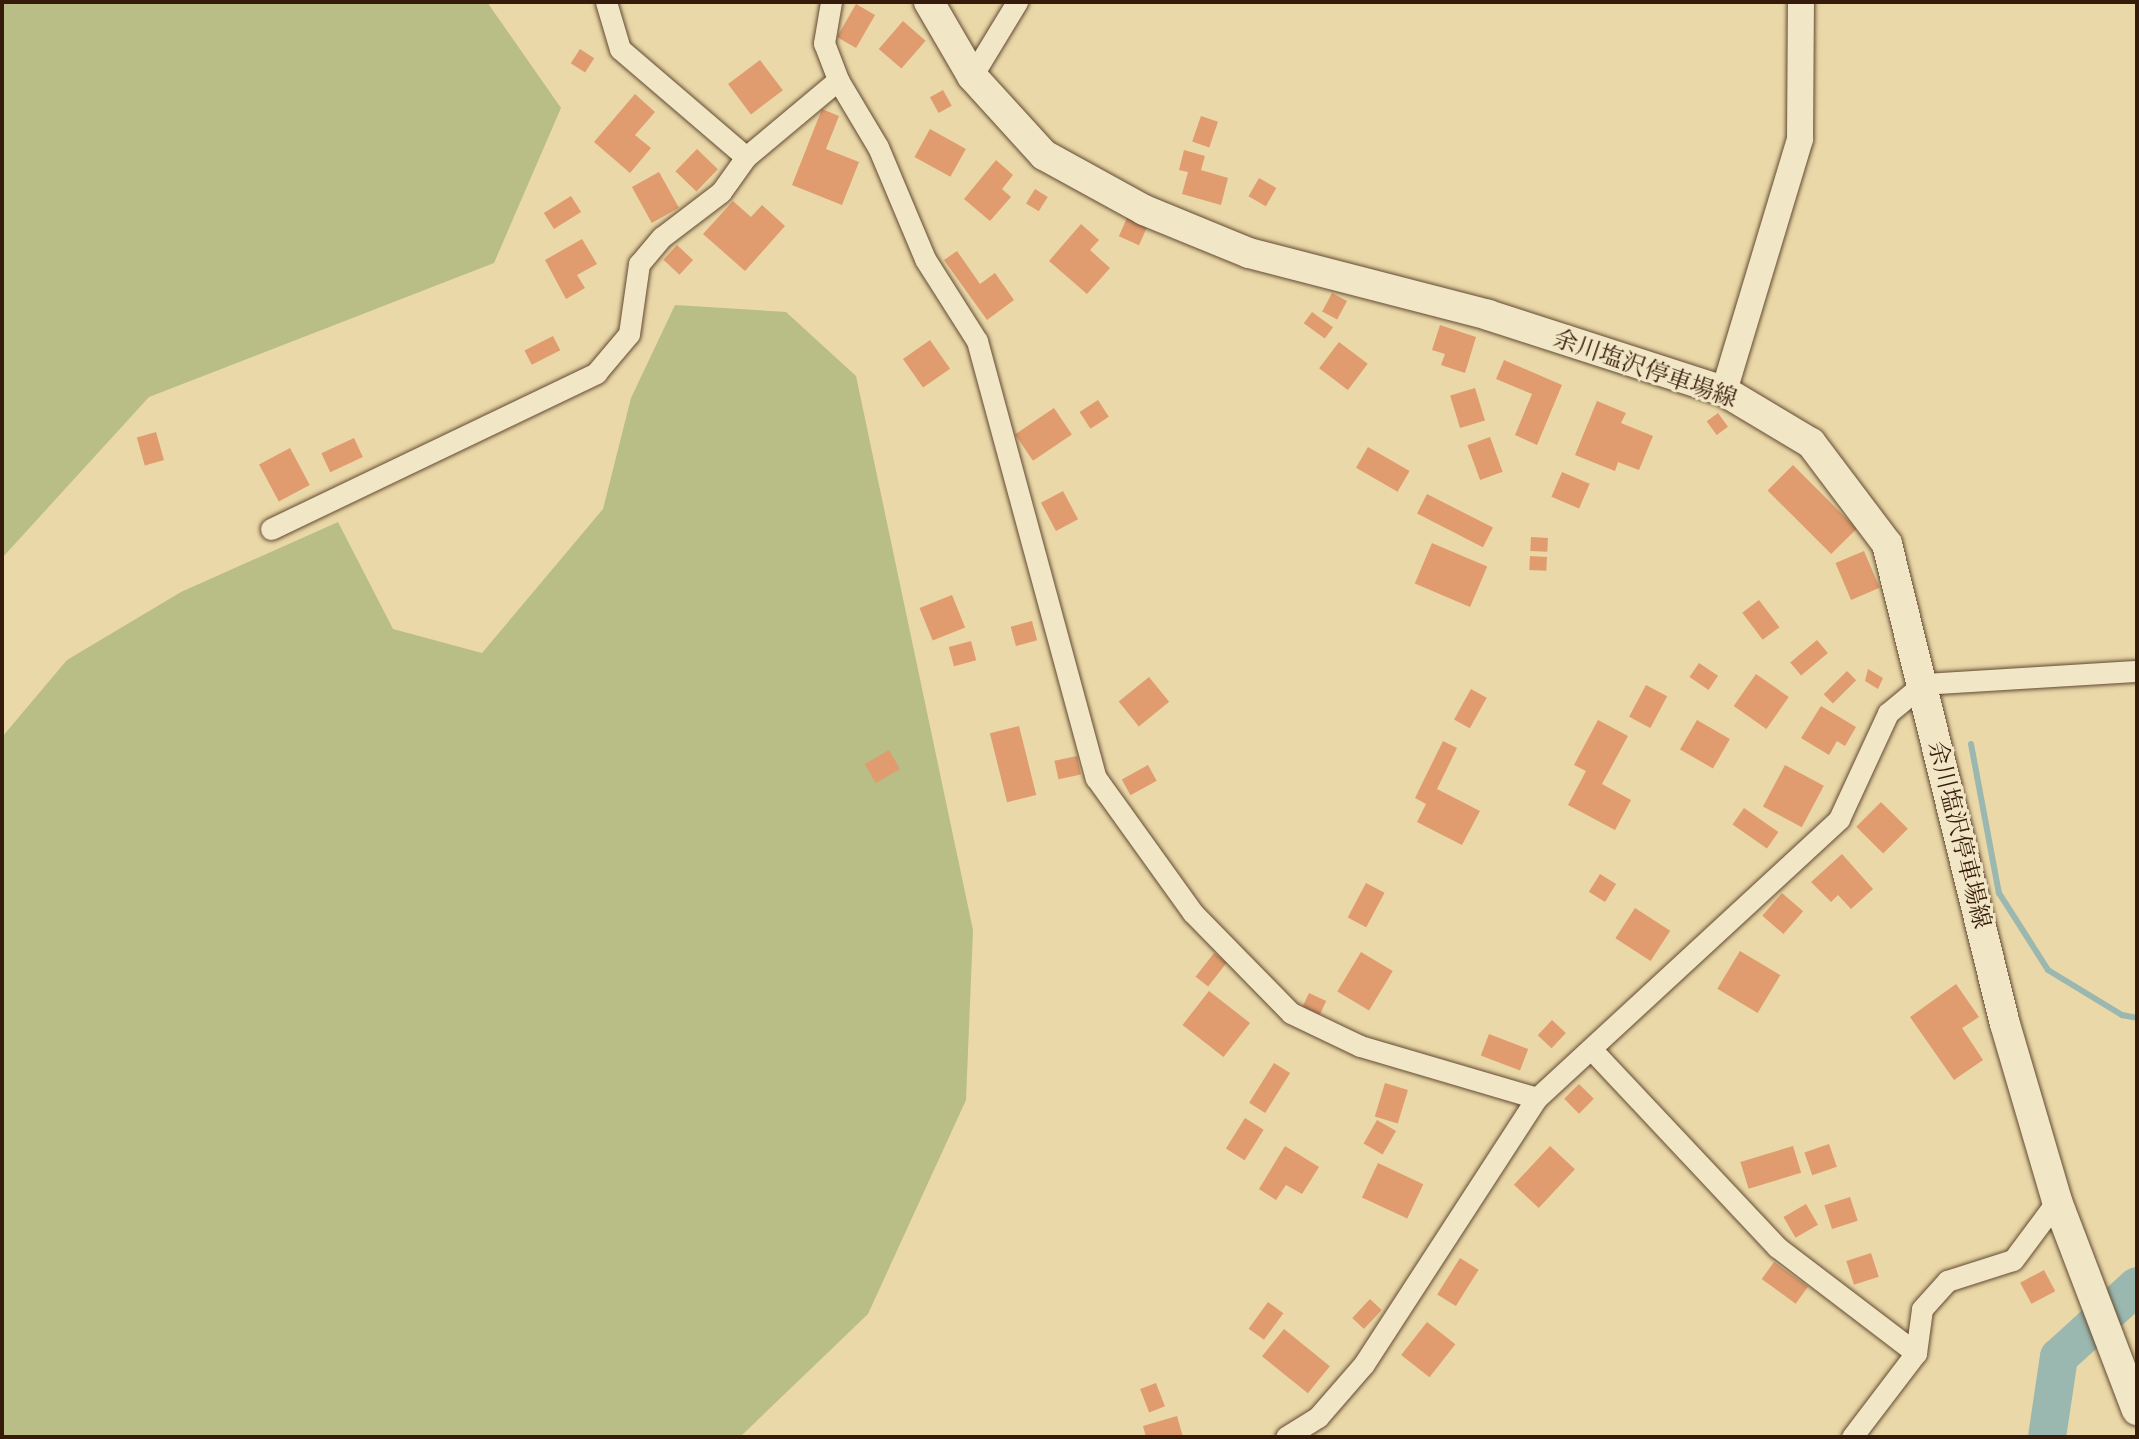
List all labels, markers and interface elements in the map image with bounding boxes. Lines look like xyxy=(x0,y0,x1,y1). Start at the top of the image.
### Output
street label: 余川塩沢停車場線 xyxy=(1550,324,1740,414)
street label: 余川塩沢停車場線 xyxy=(1922,738,1996,932)

